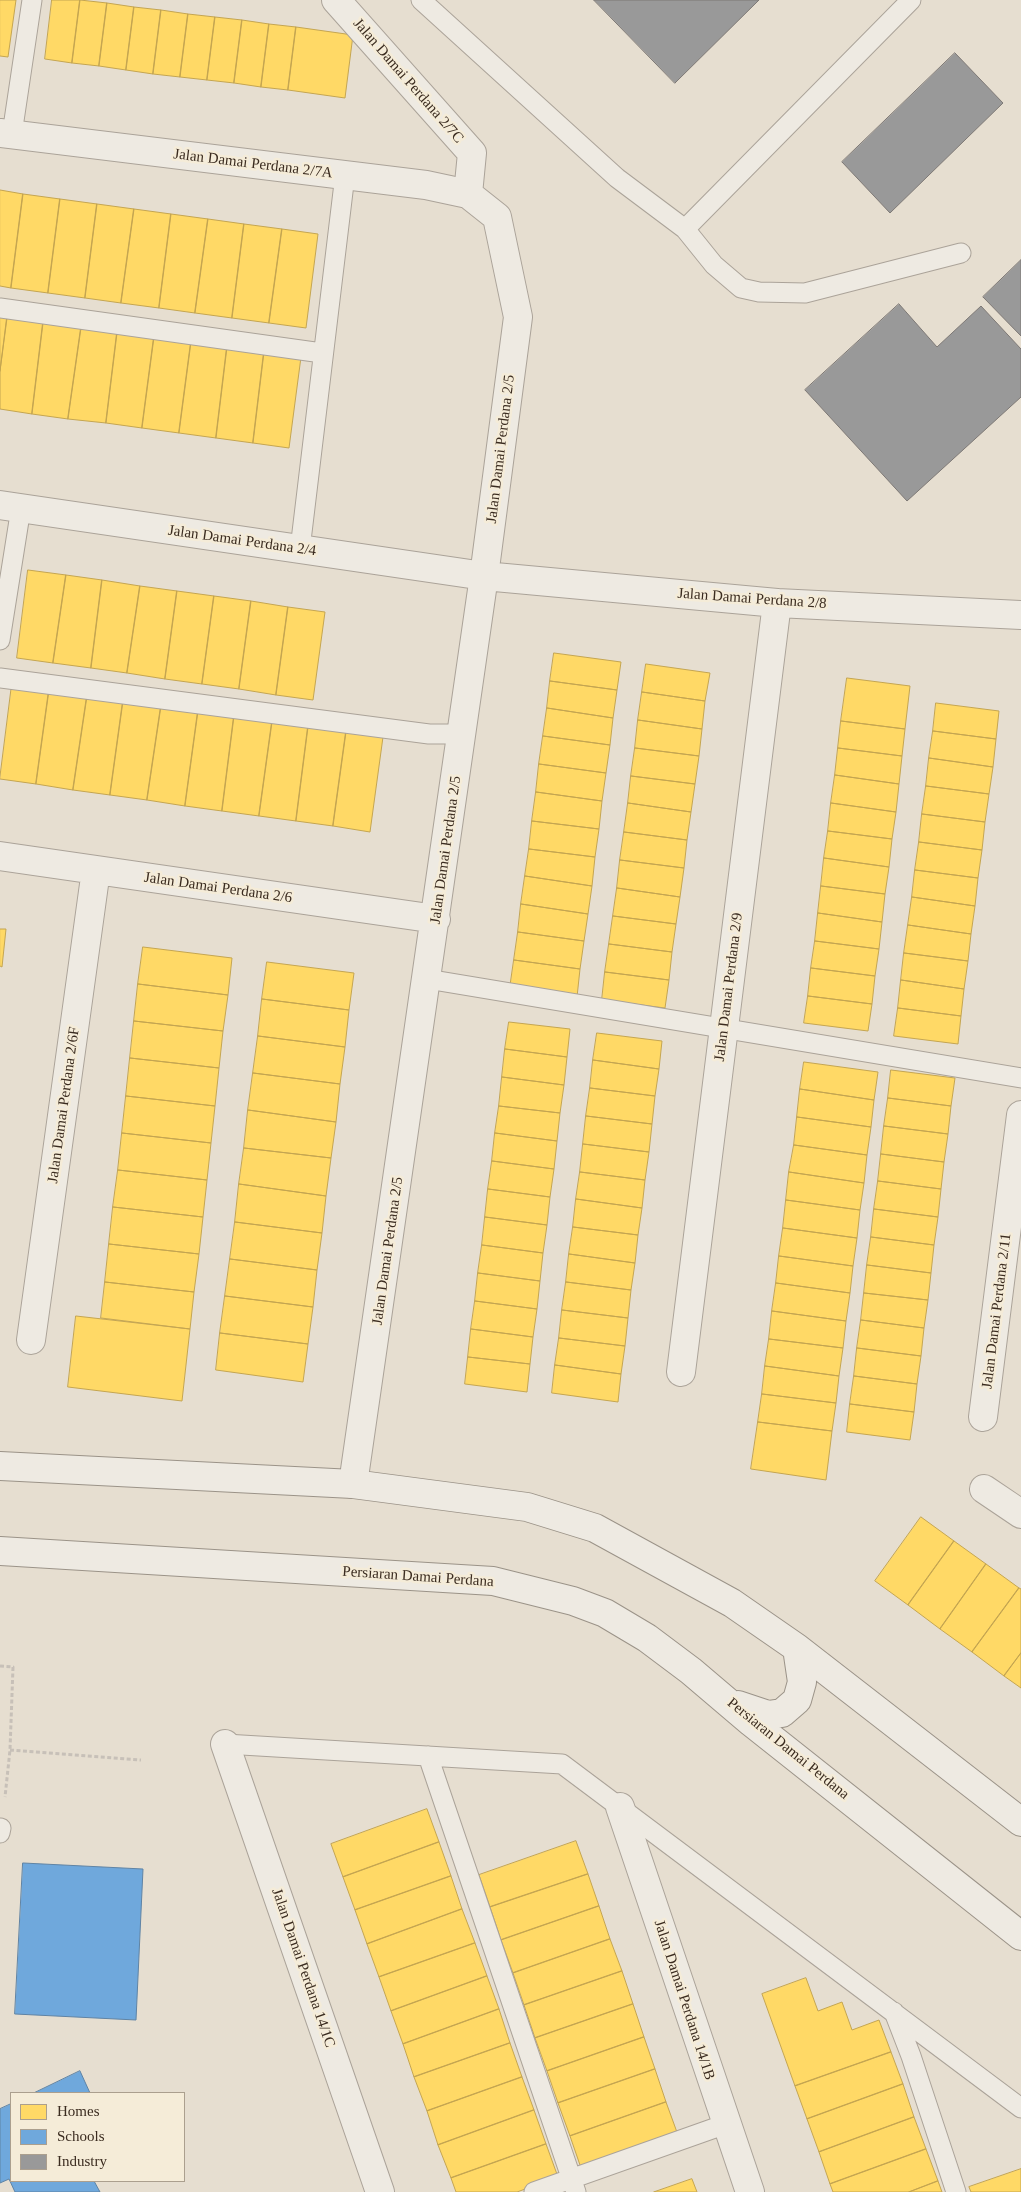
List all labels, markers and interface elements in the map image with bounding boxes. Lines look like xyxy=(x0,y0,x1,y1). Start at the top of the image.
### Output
street label: Jalan Damai Perdana 2/7C xyxy=(349,15,467,147)
street label: Jalan Damai Perdana 2/7A xyxy=(172,145,334,183)
street label: Jalan Damai Perdana 2/5 xyxy=(483,374,519,524)
street label: Jalan Damai Perdana 2/4 xyxy=(167,522,317,560)
street label: Jalan Damai Perdana 2/8 xyxy=(677,585,827,613)
street label: Jalan Damai Perdana 2/5 xyxy=(427,775,465,925)
street label: Jalan Damai Perdana 2/6 xyxy=(143,869,293,907)
street label: Jalan Damai Perdana 2/9 xyxy=(711,912,747,1062)
street label: Jalan Damai Perdana 2/6F xyxy=(44,1026,84,1184)
street label: Jalan Damai Perdana 2/5 xyxy=(369,1176,407,1326)
street label: Jalan Damai Perdana 2/11 xyxy=(979,1232,1015,1390)
street label: Persiaran Damai Perdana xyxy=(342,1563,494,1591)
street label: Persiaran Damai Perdana xyxy=(723,1694,853,1804)
street label: Jalan Damai Perdana 14/1C xyxy=(267,1886,339,2050)
street label: Jalan Damai Perdana 14/1B xyxy=(650,1918,718,2082)
legend xyxy=(10,2092,185,2182)
text: Homes xyxy=(57,2103,100,2119)
text: Schools xyxy=(57,2128,105,2144)
text: Industry xyxy=(57,2153,107,2169)

